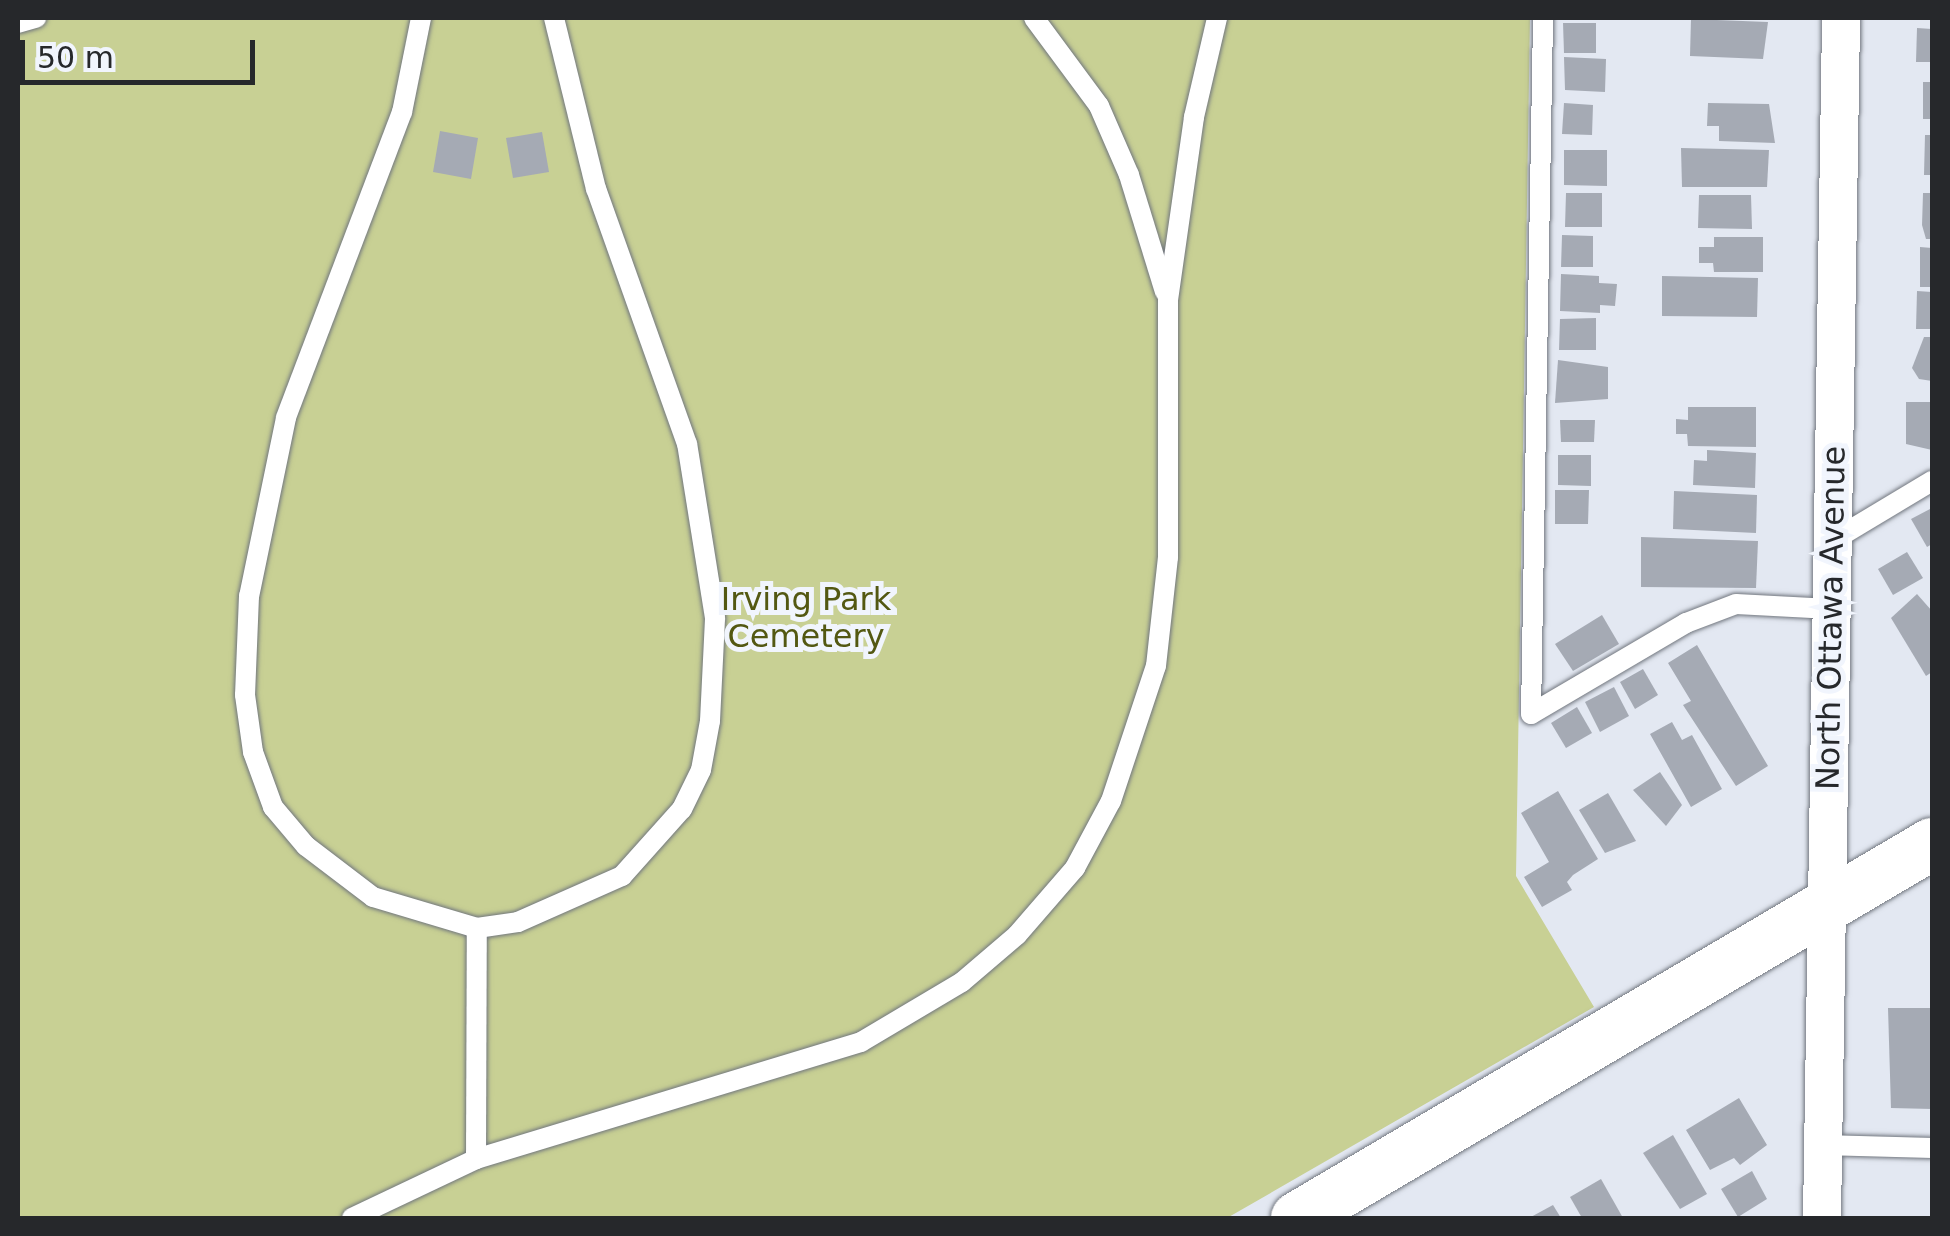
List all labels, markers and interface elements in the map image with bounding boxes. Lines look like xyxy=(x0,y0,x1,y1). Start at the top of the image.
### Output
scale bar xyxy=(25,20,260,82)
text: 50 m xyxy=(37,40,114,75)
street label: North Ottawa Avenue xyxy=(1809,445,1853,791)
park label: Irving Park Cemetery xyxy=(721,581,891,656)

